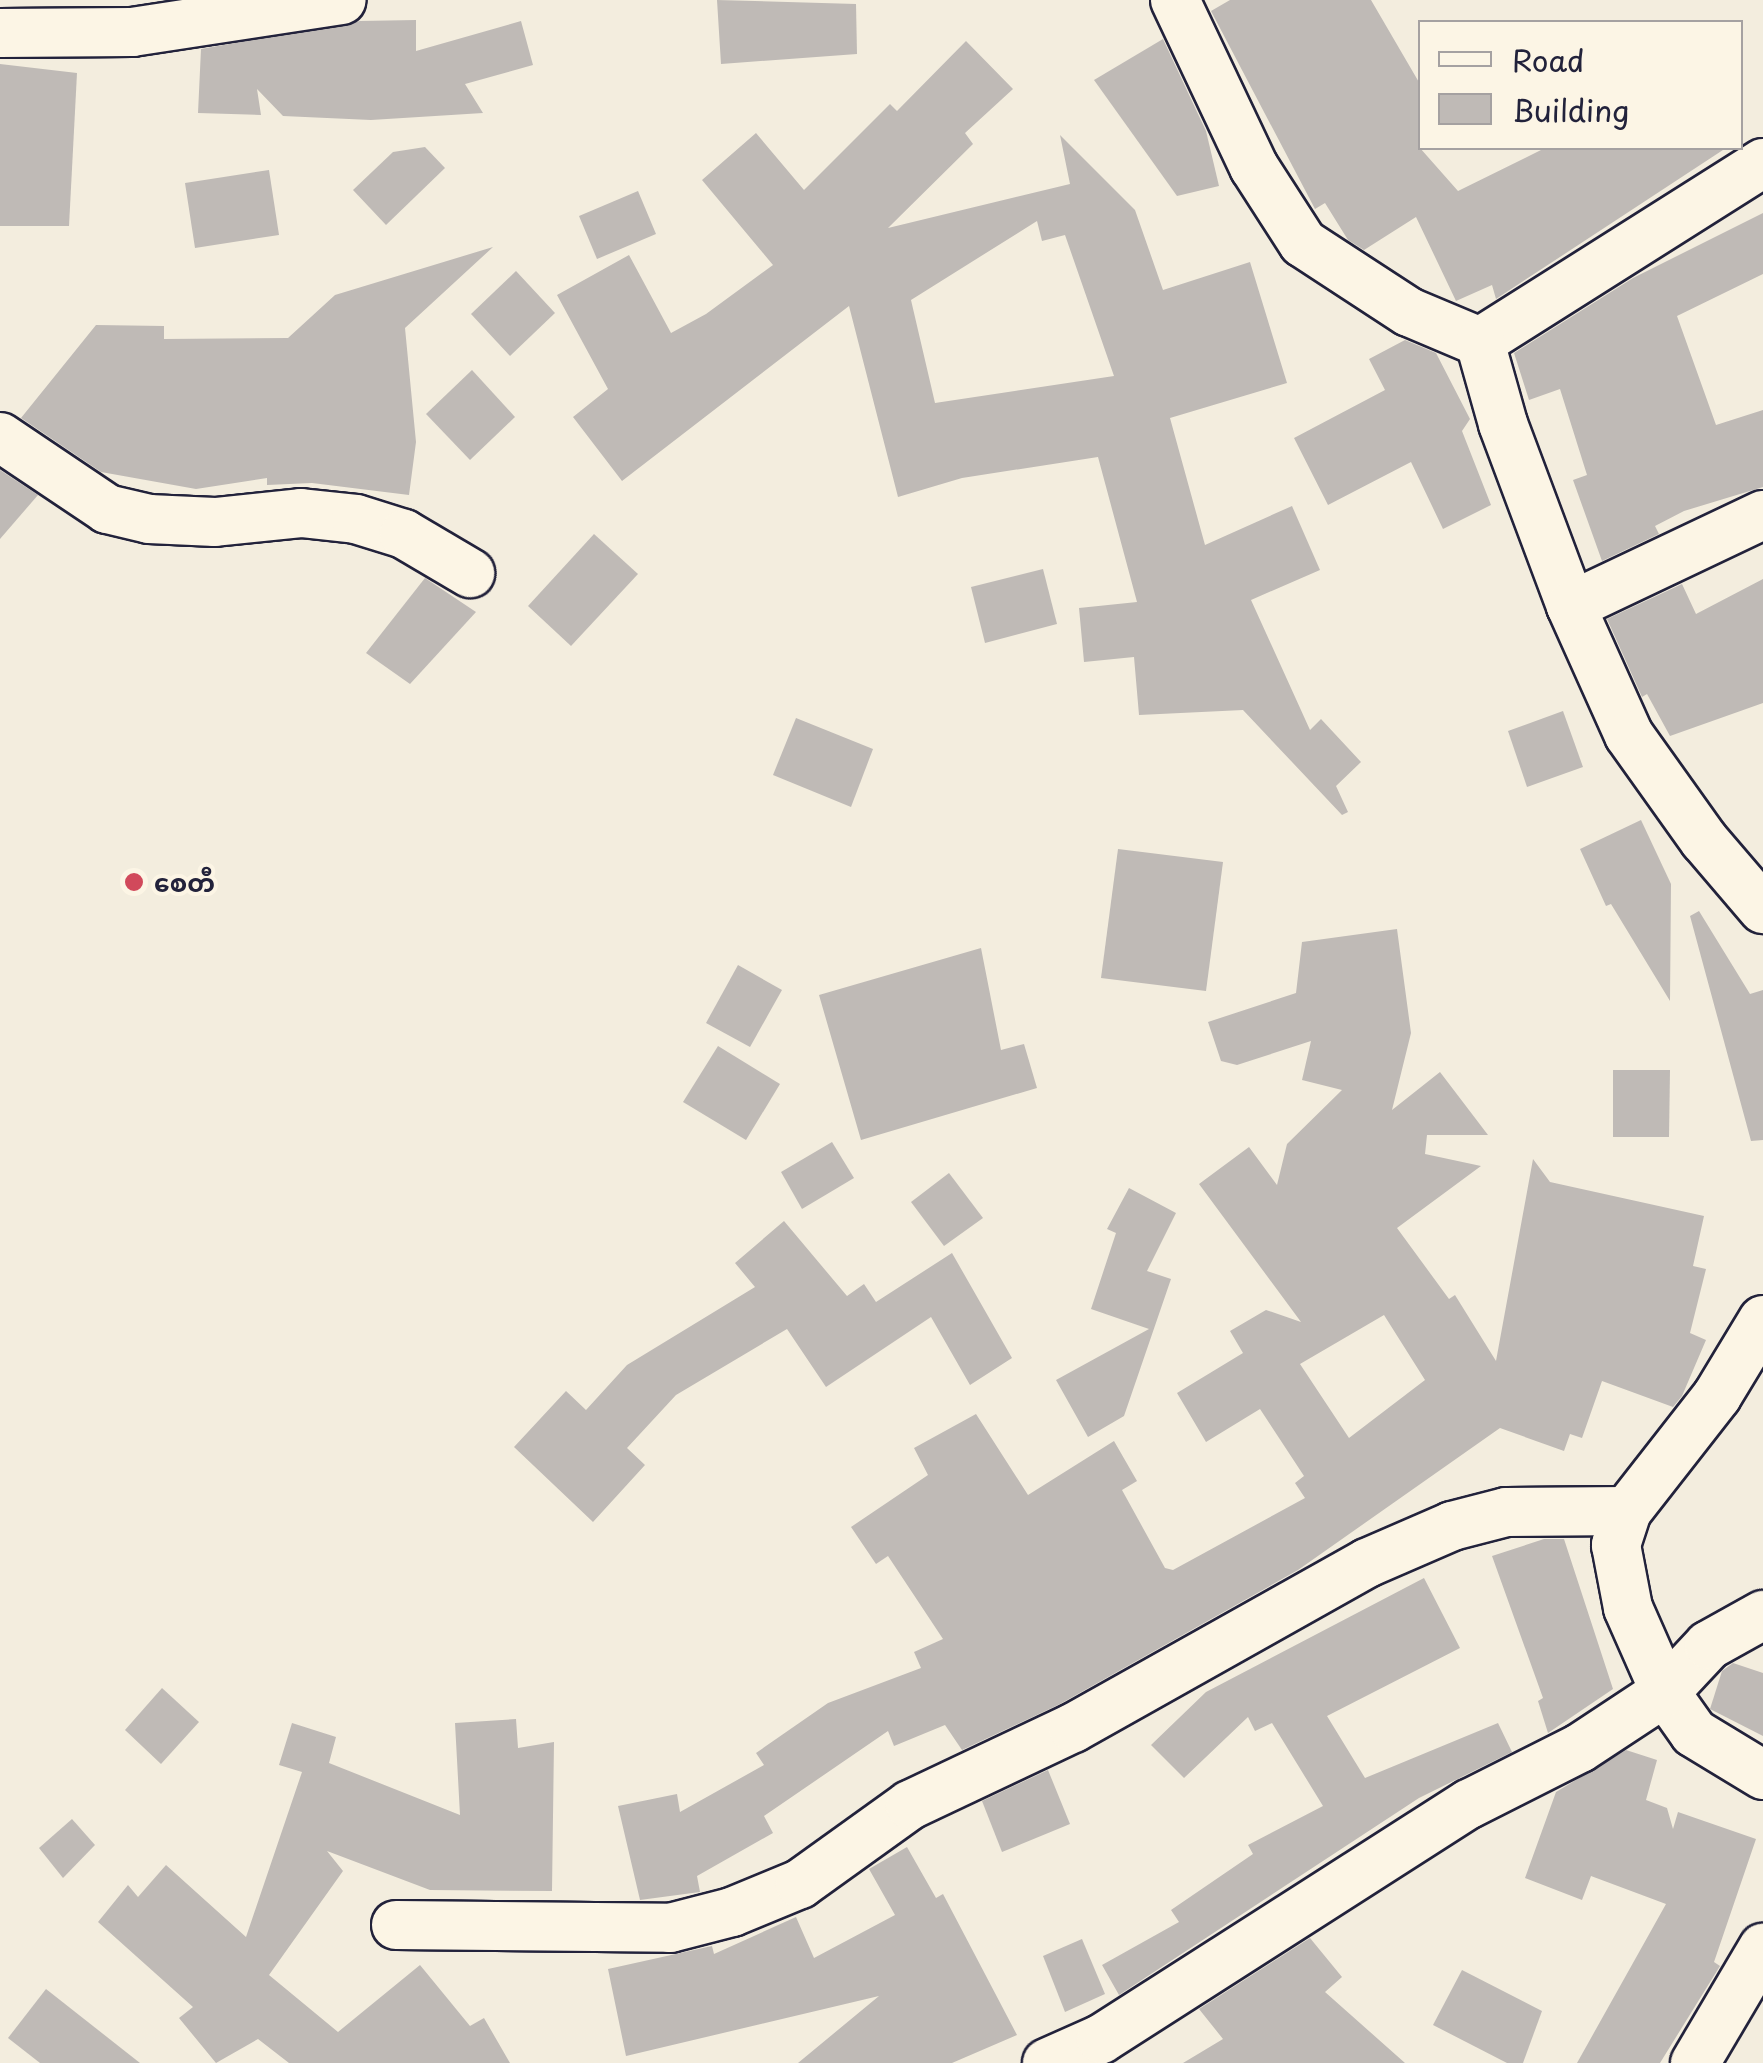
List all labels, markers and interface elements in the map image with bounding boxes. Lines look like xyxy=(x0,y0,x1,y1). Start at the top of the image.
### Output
legend xyxy=(1418,20,1743,150)
text: Road xyxy=(1512,37,1585,82)
text: Building xyxy=(1512,87,1629,132)
place label: စေတီ xyxy=(154,867,215,897)
marker: စေတီ xyxy=(123,871,145,893)

